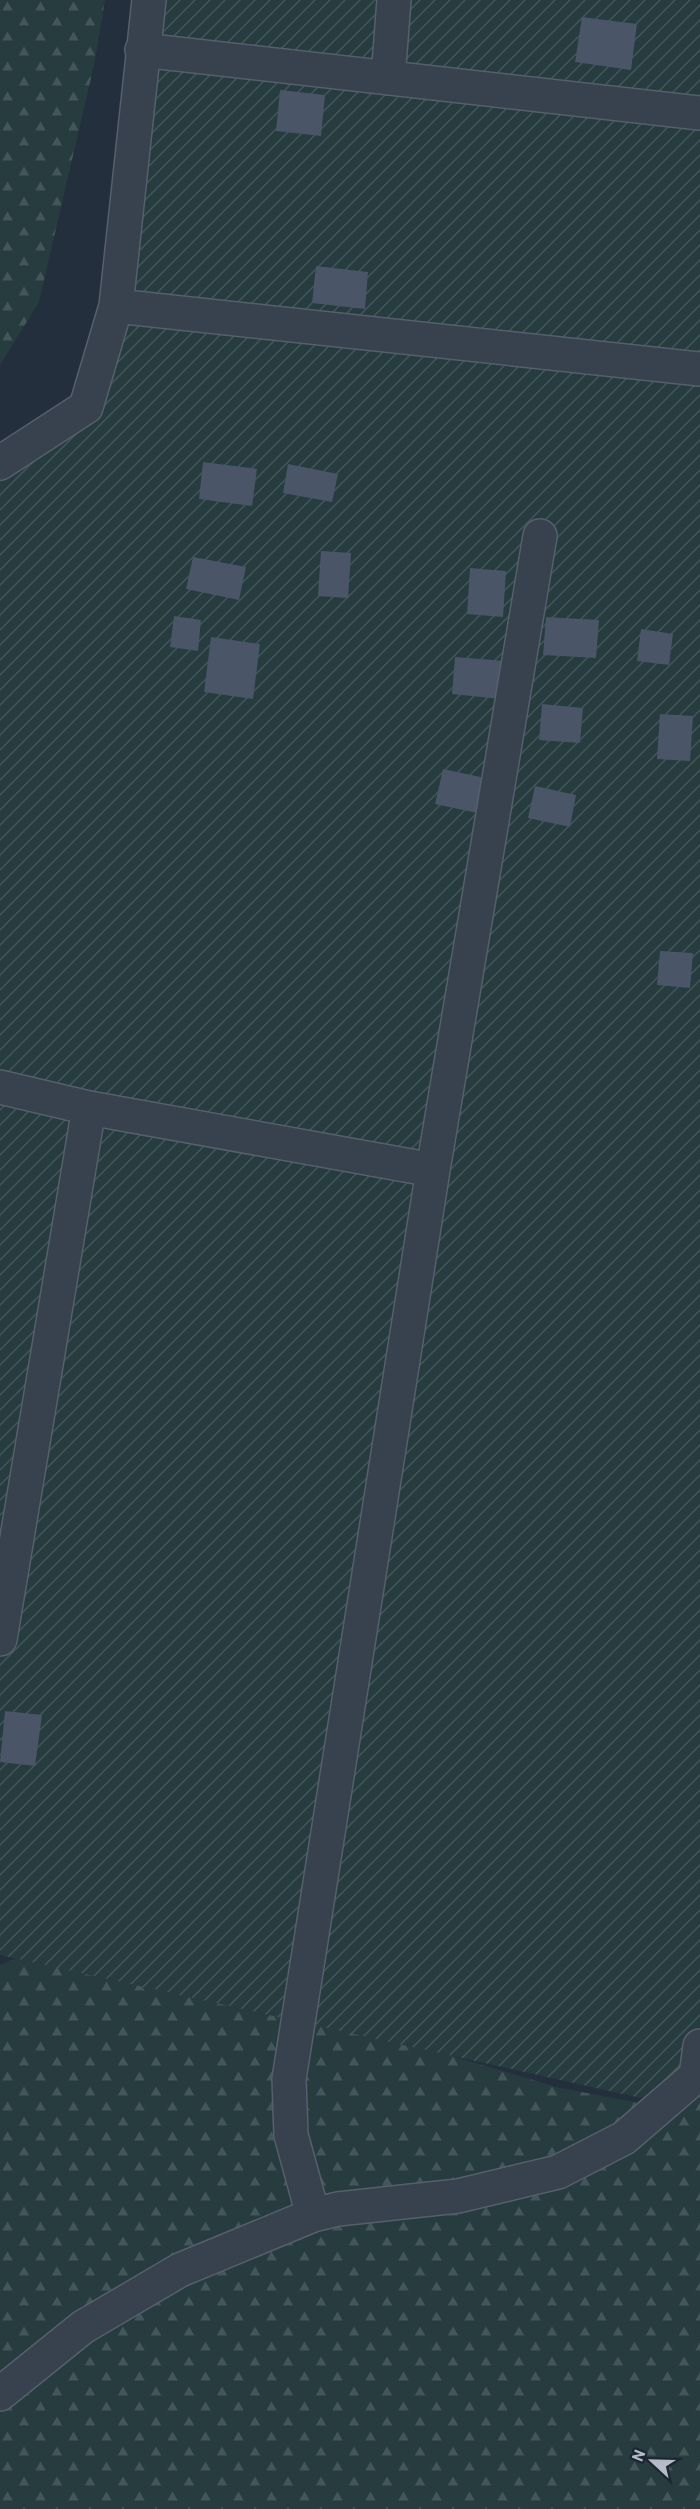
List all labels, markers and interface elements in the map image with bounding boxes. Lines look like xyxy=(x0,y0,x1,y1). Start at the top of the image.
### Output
north arrow xyxy=(622,2431,682,2491)
text: N xyxy=(627,2447,648,2464)

